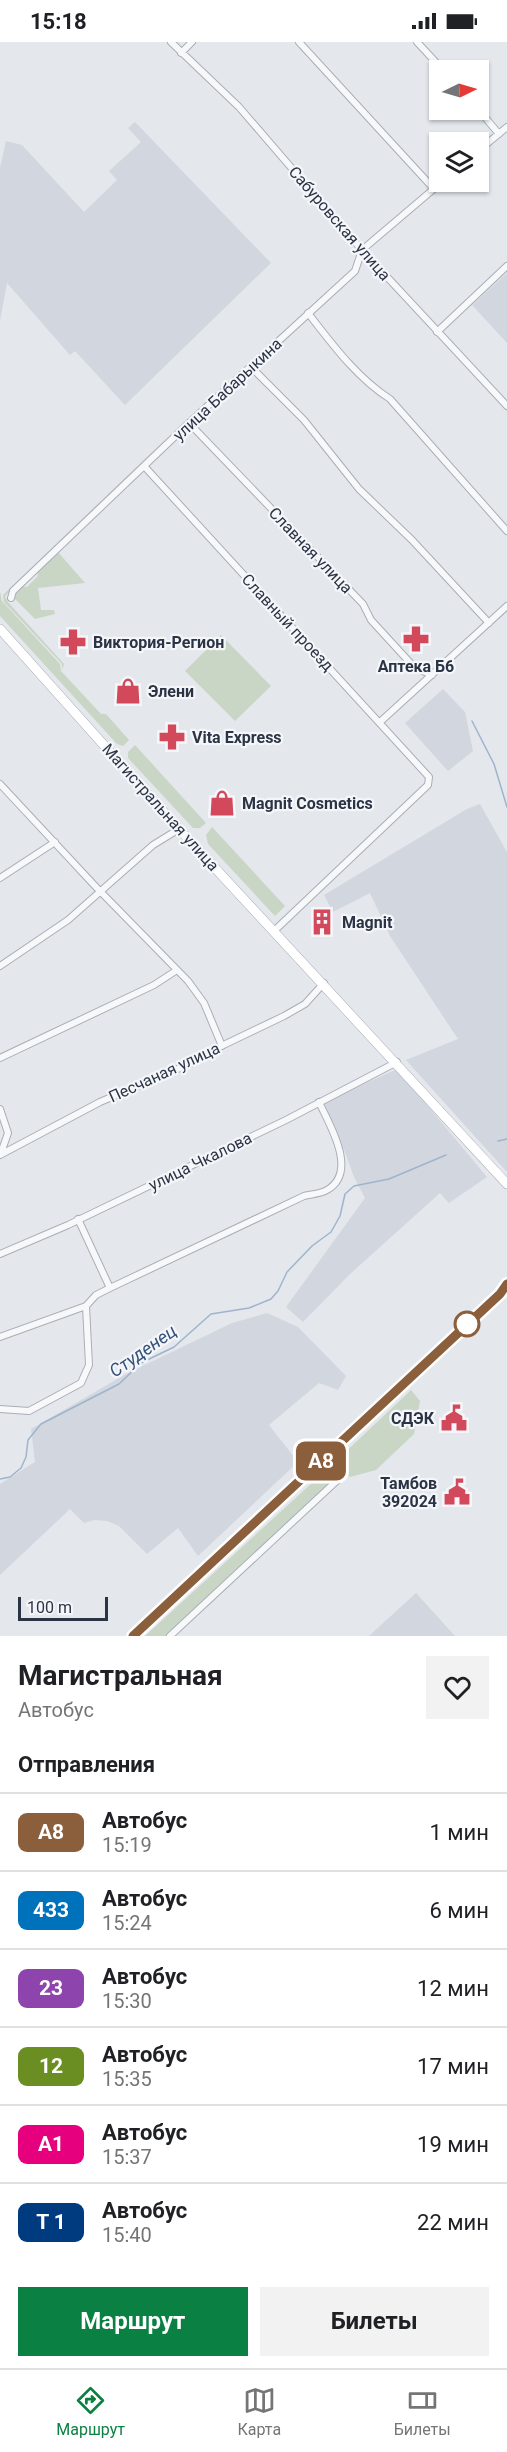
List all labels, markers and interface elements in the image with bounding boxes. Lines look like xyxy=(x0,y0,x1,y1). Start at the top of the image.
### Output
text: 15:18 xyxy=(30,9,87,34)
north arrow xyxy=(429,60,489,120)
map controls xyxy=(429,60,489,192)
button: layers xyxy=(429,132,489,192)
street label: Сабуровская улица xyxy=(285,162,394,284)
street label: улица Бабарыкина xyxy=(169,334,286,445)
street label: Славная улица xyxy=(265,503,356,597)
street label: Славный проезд xyxy=(238,570,338,675)
pharmacy icon: Аптека Б6 xyxy=(401,624,431,654)
pharmacy icon: Виктория-Регион xyxy=(58,627,88,657)
place label: Виктория-Регион xyxy=(93,633,224,652)
place label: Аптека Б6 xyxy=(378,657,454,676)
shop icon: Элени xyxy=(113,676,143,706)
place label: Элени xyxy=(148,682,194,701)
pharmacy icon: Vita Express xyxy=(157,722,187,752)
place label: Vita Express xyxy=(192,728,282,747)
street label: Магистральная улица xyxy=(98,740,223,875)
shop icon: Magnit Cosmetics xyxy=(207,788,237,818)
place label: Magnit Cosmetics xyxy=(242,794,373,813)
building icon: Magnit xyxy=(307,907,337,937)
place label: Magnit xyxy=(342,913,393,932)
street label: Песчаная улица xyxy=(106,1038,223,1106)
street label: улица Чкалова xyxy=(146,1128,255,1195)
unlabelled marker xyxy=(454,1311,480,1337)
water label: Студенец xyxy=(105,1320,180,1381)
public building icon: СДЭК xyxy=(439,1403,469,1433)
place label: СДЭК xyxy=(391,1409,435,1428)
line badge: А8 xyxy=(294,1442,348,1480)
text: А8 xyxy=(308,1449,334,1473)
place label: Тамбов 392024 xyxy=(380,1474,437,1511)
public building icon: Тамбов 392024 xyxy=(442,1477,472,1507)
scale bar xyxy=(18,1594,108,1622)
text: 100 m xyxy=(27,1598,72,1617)
button: heart xyxy=(426,1656,489,1719)
text: Магистральная xyxy=(18,1659,223,1692)
text: Автобус xyxy=(18,1698,94,1722)
text: Отправления xyxy=(18,1752,155,1777)
text: Автобус xyxy=(102,1808,187,1833)
text: А8 xyxy=(38,1820,64,1844)
text: 1 мин xyxy=(429,1820,489,1845)
text: 15:19 xyxy=(102,1833,152,1857)
text: Автобус xyxy=(102,1886,187,1911)
text: 433 xyxy=(33,1898,69,1922)
text: 6 мин xyxy=(429,1898,489,1923)
text: 15:24 xyxy=(102,1911,152,1935)
text: Автобус xyxy=(102,1964,187,1989)
text: 23 xyxy=(39,1976,63,2000)
text: 12 мин xyxy=(417,1976,489,2001)
text: 15:30 xyxy=(102,1989,152,2013)
text: Автобус xyxy=(102,2042,187,2067)
text: 12 xyxy=(39,2054,63,2078)
text: 17 мин xyxy=(417,2054,489,2079)
text: 15:35 xyxy=(102,2067,152,2091)
text: Автобус xyxy=(102,2120,187,2145)
text: А1 xyxy=(38,2132,64,2156)
text: 19 мин xyxy=(417,2132,489,2157)
text: 15:37 xyxy=(102,2145,152,2169)
text: Автобус xyxy=(102,2198,187,2223)
text: Т 1 xyxy=(36,2210,66,2234)
text: 22 мин xyxy=(417,2210,489,2235)
text: 15:40 xyxy=(102,2223,152,2247)
button: Маршрут xyxy=(18,2287,248,2356)
button: Билеты xyxy=(260,2287,489,2356)
tab: Маршрут xyxy=(56,2384,125,2439)
tab: Карта xyxy=(238,2384,281,2439)
tab: Билеты xyxy=(394,2384,451,2439)

